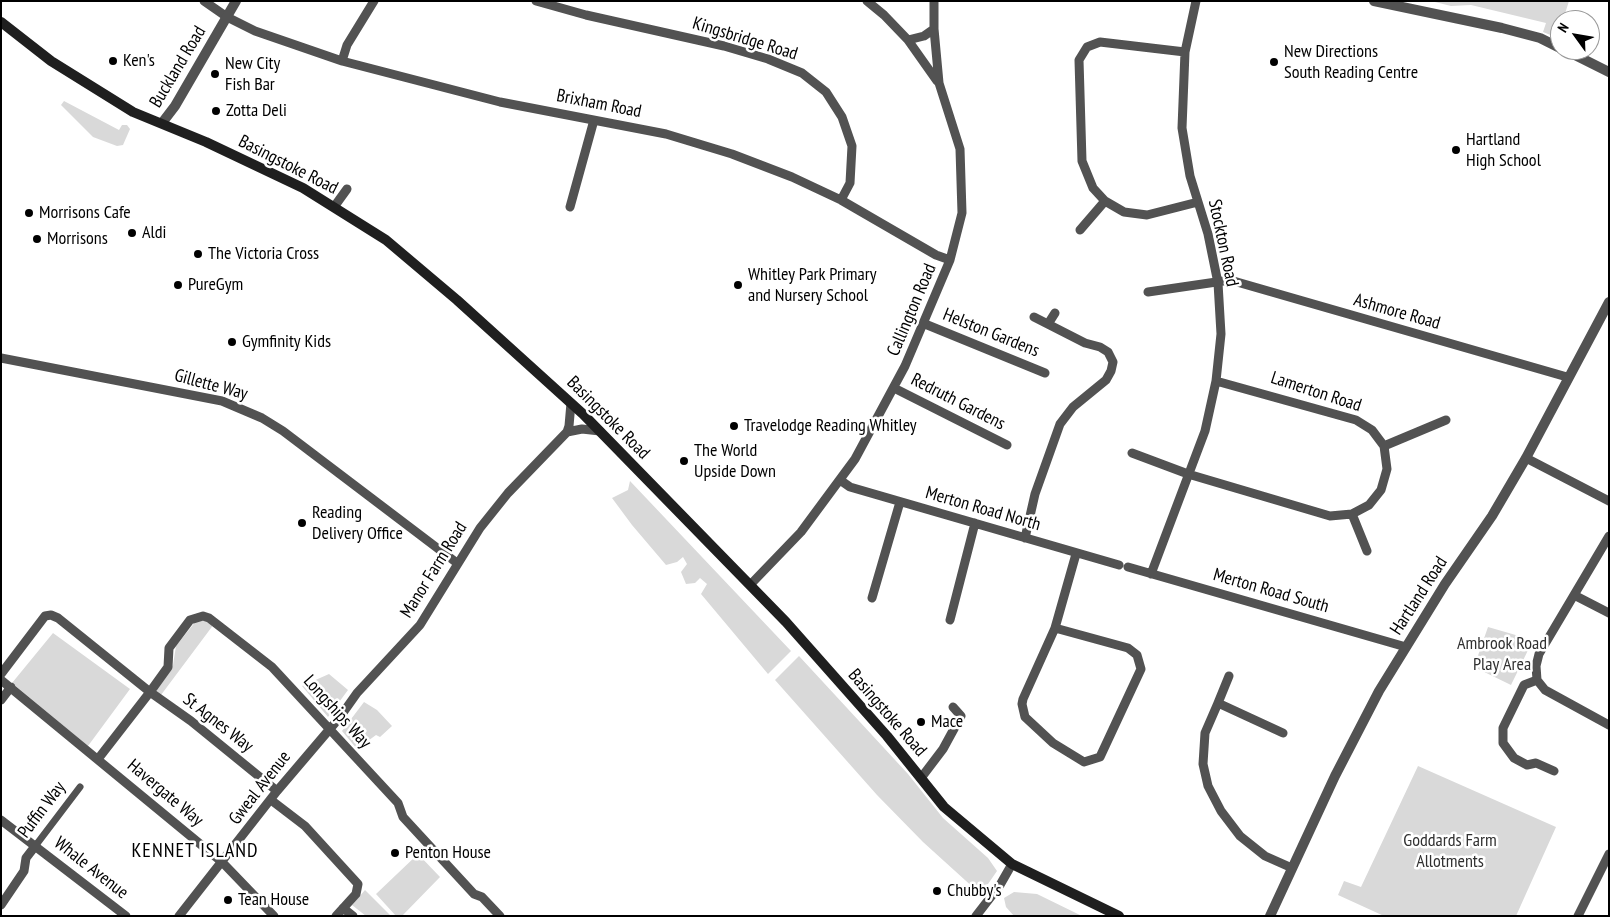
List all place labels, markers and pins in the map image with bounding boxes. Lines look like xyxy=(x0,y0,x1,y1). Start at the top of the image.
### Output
place label: New Directions South Reading Centre xyxy=(1284,41,1418,84)
place label: Ken's xyxy=(123,50,155,72)
place label: New City Fish Bar xyxy=(225,53,280,96)
marker: Ken's xyxy=(107,55,119,67)
marker: New Directions South Reading Centre xyxy=(1268,56,1280,68)
marker: New City Fish Bar xyxy=(209,68,221,80)
place label: Zotta Deli xyxy=(226,100,287,122)
marker: Zotta Deli xyxy=(210,105,222,117)
place label: Hartland High School xyxy=(1466,129,1541,172)
marker: Hartland High School xyxy=(1450,144,1462,156)
place label: Morrisons Cafe xyxy=(39,202,131,224)
marker: Morrisons Cafe xyxy=(23,207,35,219)
place label: Aldi xyxy=(142,222,166,244)
marker: Aldi xyxy=(126,227,138,239)
place label: Morrisons xyxy=(47,228,108,250)
marker: Morrisons xyxy=(31,233,43,245)
place label: The Victoria Cross xyxy=(208,243,319,265)
marker: The Victoria Cross xyxy=(192,248,204,260)
place label: Whitley Park Primary and Nursery School xyxy=(748,264,876,306)
place label: PureGym xyxy=(188,274,243,296)
marker: PureGym xyxy=(172,279,184,291)
marker: Whitley Park Primary and Nursery School xyxy=(732,279,744,291)
place label: Gymfinity Kids xyxy=(242,331,331,353)
marker: Gymfinity Kids xyxy=(226,336,238,348)
place label: Travelodge Reading Whitley xyxy=(744,415,917,437)
marker: Travelodge Reading Whitley xyxy=(728,420,740,432)
place label: The World Upside Down xyxy=(694,440,776,482)
marker: The World Upside Down xyxy=(678,455,690,467)
place label: Reading Delivery Office xyxy=(312,502,403,544)
marker: Reading Delivery Office xyxy=(296,517,308,529)
place label: Mace xyxy=(931,711,963,733)
marker: Mace xyxy=(915,716,927,728)
place label: Penton House xyxy=(405,842,491,864)
marker: Penton House xyxy=(389,847,401,859)
place label: Chubby's xyxy=(947,880,1002,902)
marker: Chubby's xyxy=(931,885,943,897)
place label: Tean House xyxy=(238,889,309,911)
marker: Tean House xyxy=(222,894,234,906)

